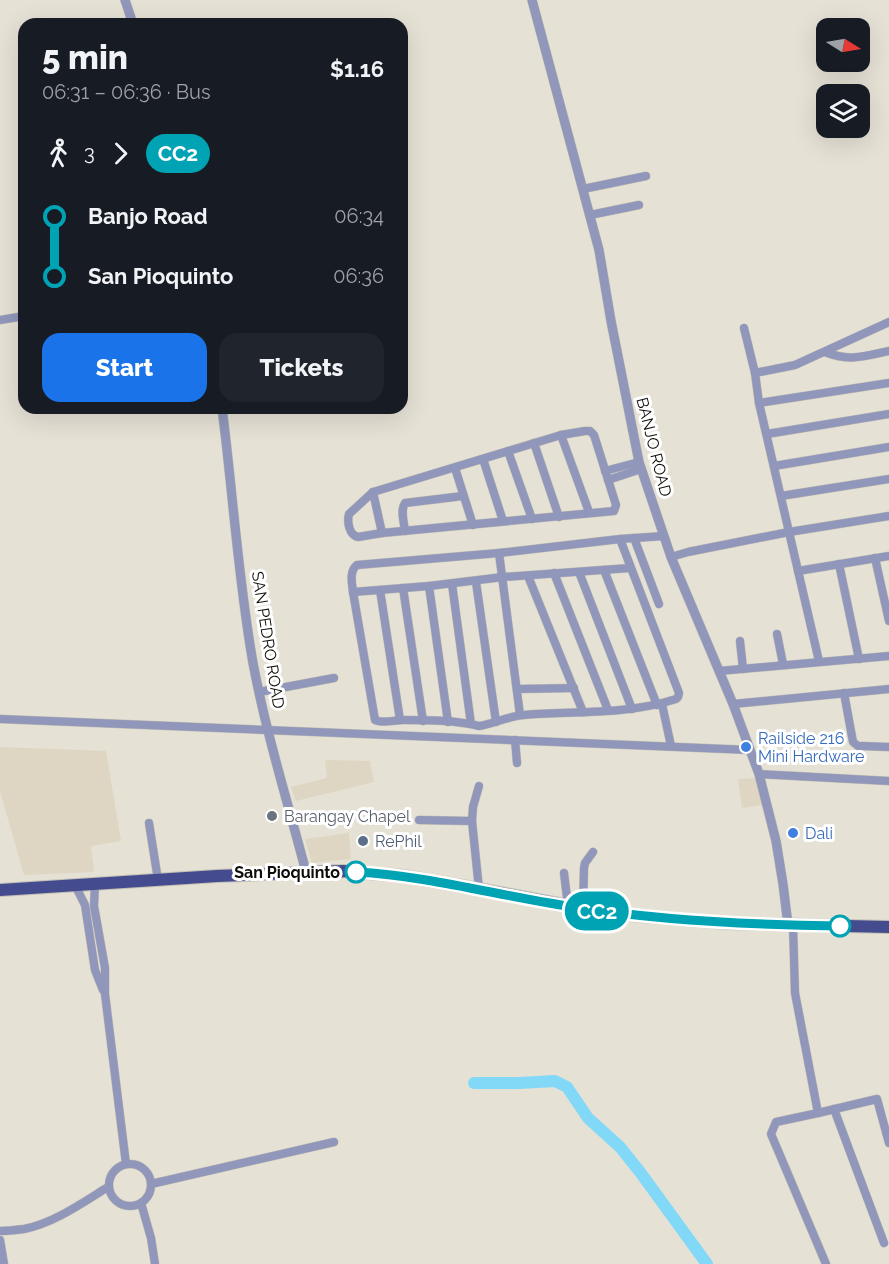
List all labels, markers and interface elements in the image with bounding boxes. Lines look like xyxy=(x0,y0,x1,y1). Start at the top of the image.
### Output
north arrow xyxy=(816,18,870,72)
map controls xyxy=(816,18,870,138)
text: 5 min xyxy=(42,38,128,77)
text: $1.16 xyxy=(330,56,384,82)
text: 06:31 – 06:36 · Bus xyxy=(42,80,211,104)
button: layers xyxy=(816,84,870,138)
icon: walk xyxy=(42,137,75,170)
icon: forward xyxy=(104,137,137,170)
text: 3 xyxy=(84,141,95,165)
text: CC2 xyxy=(158,141,198,166)
text: Banjo Road xyxy=(88,203,208,229)
text: 06:34 xyxy=(334,204,384,228)
text: San Pioquinto xyxy=(88,263,233,289)
text: 06:36 xyxy=(333,264,384,288)
button: Start xyxy=(42,333,207,402)
button: Tickets xyxy=(219,333,384,402)
street label: BANJO ROAD xyxy=(632,395,676,499)
street label: SAN PEDRO ROAD xyxy=(248,570,288,710)
place label: Railside 216 Mini Hardware xyxy=(758,729,864,766)
marker: Railside 216 Mini Hardware xyxy=(739,740,753,754)
place label: Barangay Chapel xyxy=(284,807,411,826)
marker: Barangay Chapel xyxy=(265,809,279,823)
place label: Dali xyxy=(805,824,833,843)
marker: Dali xyxy=(786,826,800,840)
place label: RePhil xyxy=(375,832,422,851)
marker: RePhil xyxy=(356,834,370,848)
marker: San Pioquinto xyxy=(345,861,367,883)
place label: San Pioquinto xyxy=(234,863,340,882)
line badge: CC2 xyxy=(562,892,632,930)
text: CC2 xyxy=(577,899,617,924)
unlabelled marker xyxy=(829,915,851,937)

